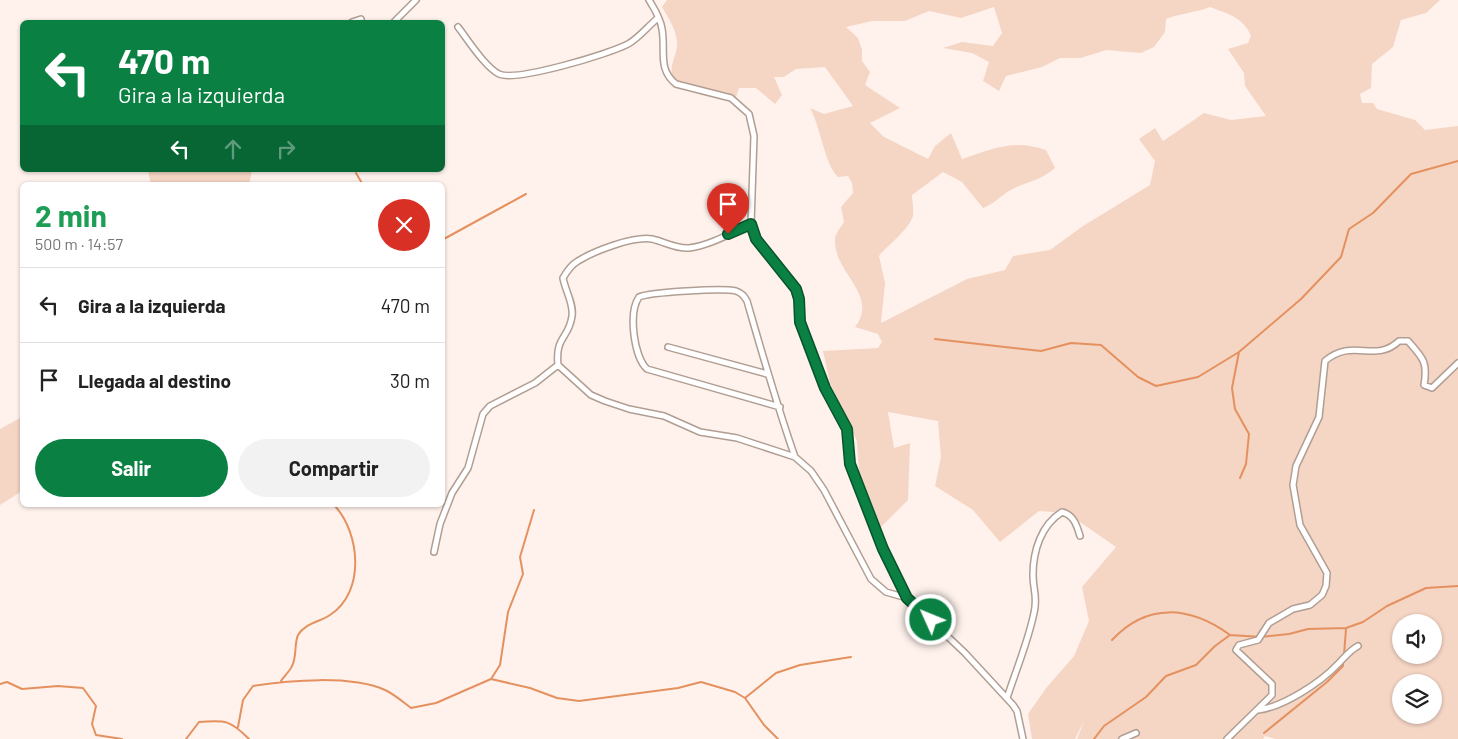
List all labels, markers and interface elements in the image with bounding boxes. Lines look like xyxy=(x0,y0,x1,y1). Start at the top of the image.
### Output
text: 470 m xyxy=(118,39,210,81)
icon: left xyxy=(35,40,100,105)
text: Gira a la izquierda xyxy=(118,81,285,107)
icon: left xyxy=(166,135,194,163)
icon: ahead xyxy=(219,135,247,163)
icon: right xyxy=(272,135,300,163)
pin xyxy=(707,183,749,234)
icon: arrive xyxy=(714,190,742,218)
text: 2 min xyxy=(35,197,107,233)
button: close xyxy=(378,199,430,251)
text: 500 m · 14:57 xyxy=(35,234,123,253)
icon: left xyxy=(35,291,63,319)
text: Gira a la izquierda xyxy=(78,294,226,317)
text: 470 m xyxy=(381,294,430,317)
icon: arrive xyxy=(35,366,63,394)
text: Llegada al destino xyxy=(78,369,231,392)
text: 30 m xyxy=(390,369,430,392)
button: Salir xyxy=(35,439,228,497)
button: Compartir xyxy=(238,439,430,497)
position arrow xyxy=(904,593,956,645)
map controls xyxy=(1392,614,1442,724)
button: sound xyxy=(1392,614,1442,664)
button: layers xyxy=(1392,674,1442,724)

